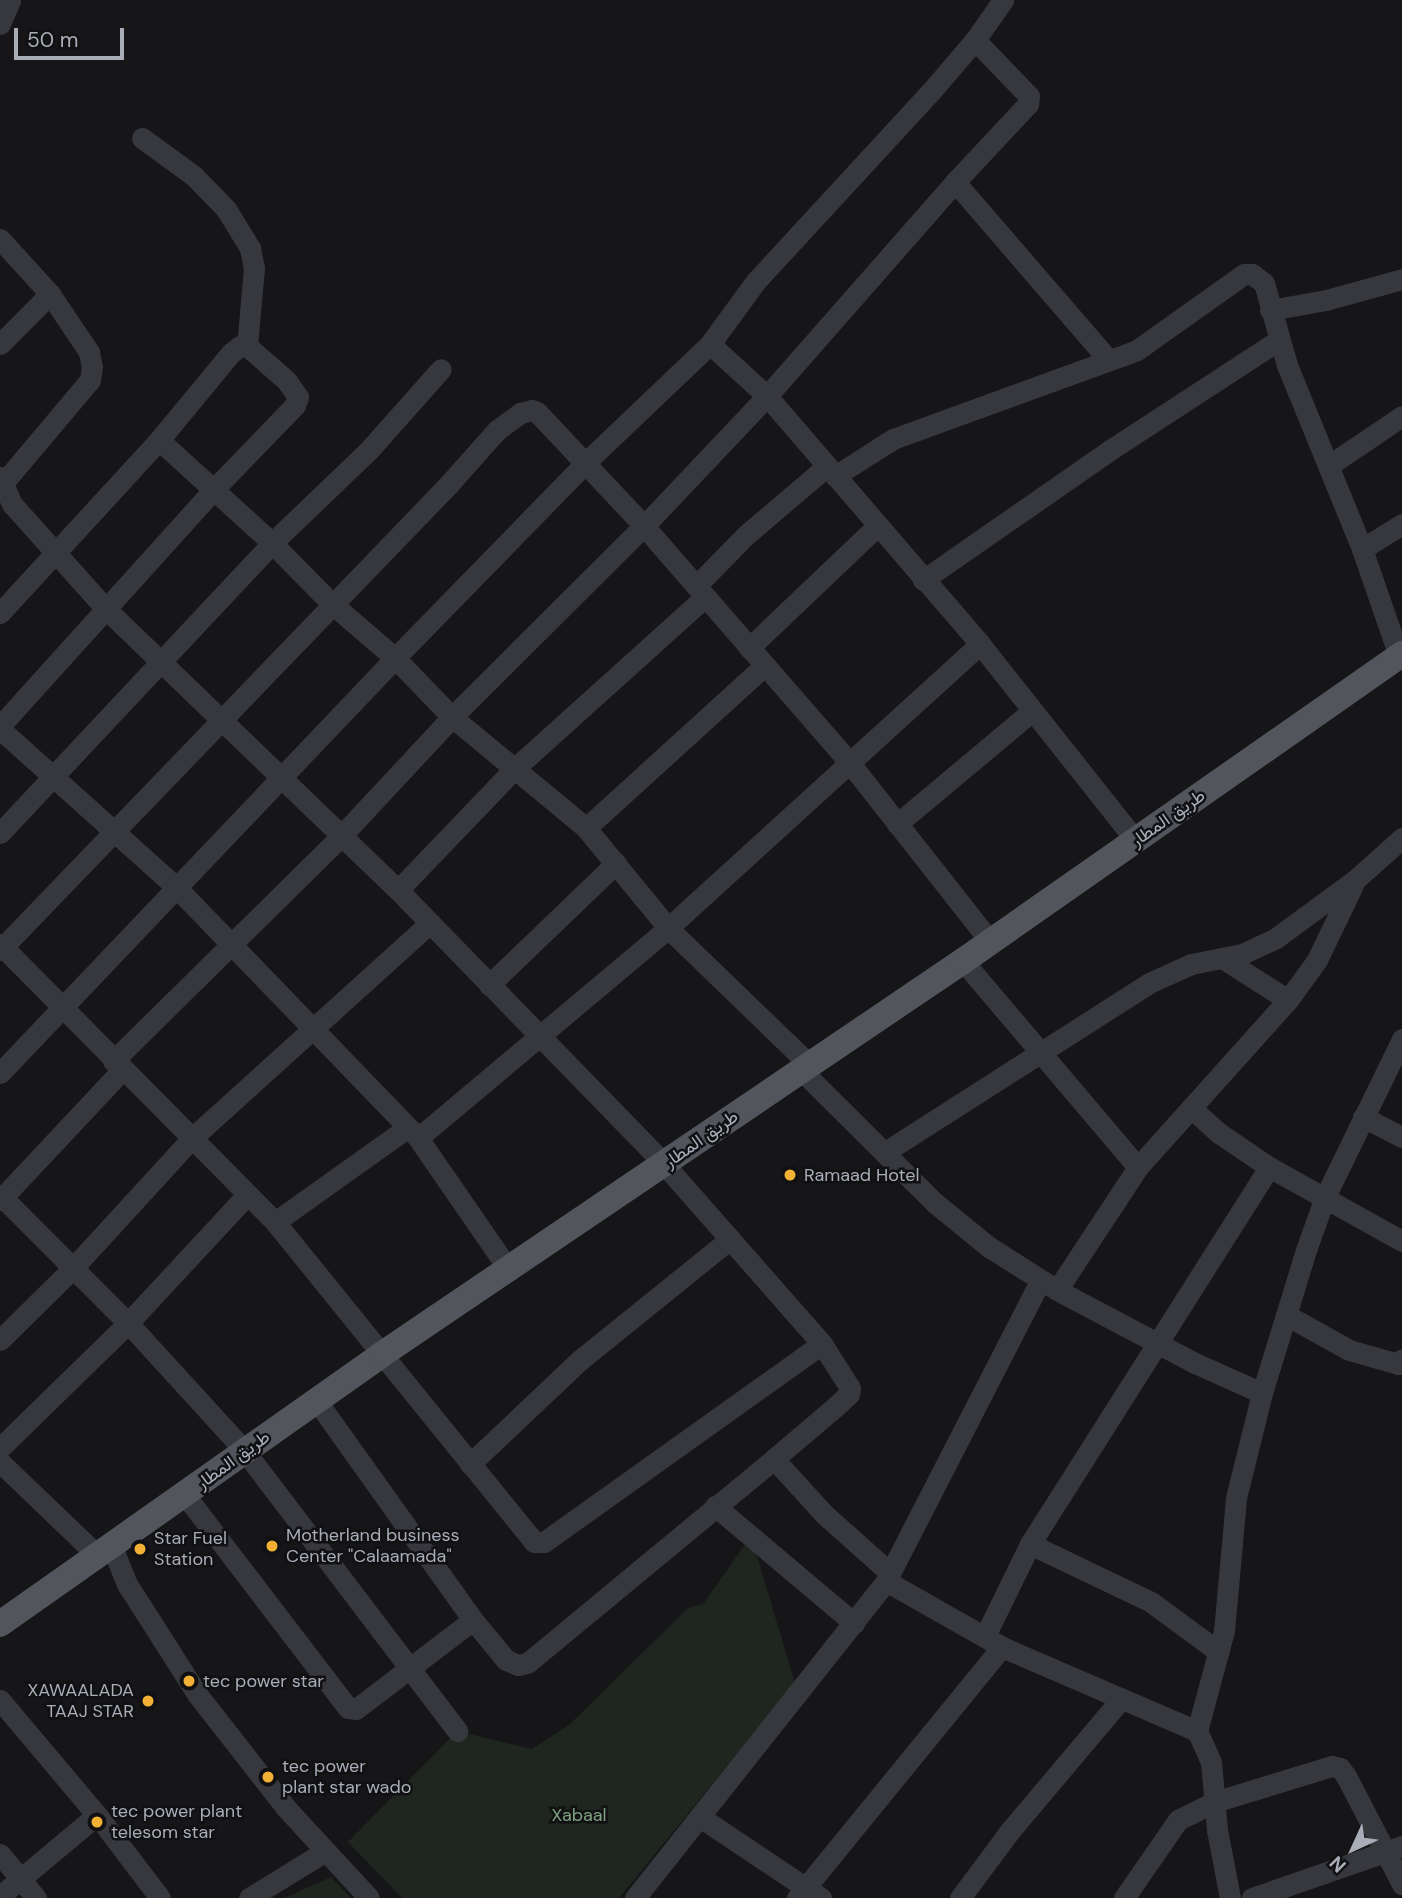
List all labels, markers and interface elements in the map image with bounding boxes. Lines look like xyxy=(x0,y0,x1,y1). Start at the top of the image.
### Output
scale bar xyxy=(18,14,128,58)
text: 50 m xyxy=(27,26,78,54)
street label: طريق المطار xyxy=(1127,785,1209,851)
street label: طريق المطار xyxy=(660,1106,742,1172)
place label: Ramaad Hotel xyxy=(804,1164,920,1186)
marker: Ramaad Hotel xyxy=(782,1167,798,1183)
street label: طريق المطار xyxy=(192,1426,274,1494)
place label: Motherland business Center "Calaamada" xyxy=(286,1525,460,1568)
place label: Star Fuel Station xyxy=(154,1528,227,1570)
marker: Motherland business Center "Calaamada" xyxy=(264,1538,280,1554)
marker: Star Fuel Station xyxy=(132,1541,148,1557)
place label: tec power star xyxy=(203,1670,324,1692)
marker: tec power star xyxy=(181,1673,197,1689)
place label: XAWAALADA TAAJ STAR xyxy=(28,1680,134,1722)
marker: XAWAALADA TAAJ STAR xyxy=(140,1693,156,1709)
place label: tec power plant star wado xyxy=(282,1756,411,1798)
marker: tec power plant star wado xyxy=(260,1769,276,1785)
place label: tec power plant telesom star xyxy=(111,1801,242,1843)
park label: Xabaal xyxy=(551,1804,607,1826)
marker: tec power plant telesom star xyxy=(89,1814,105,1830)
north arrow xyxy=(1318,1814,1388,1884)
text: N xyxy=(1324,1850,1352,1878)

